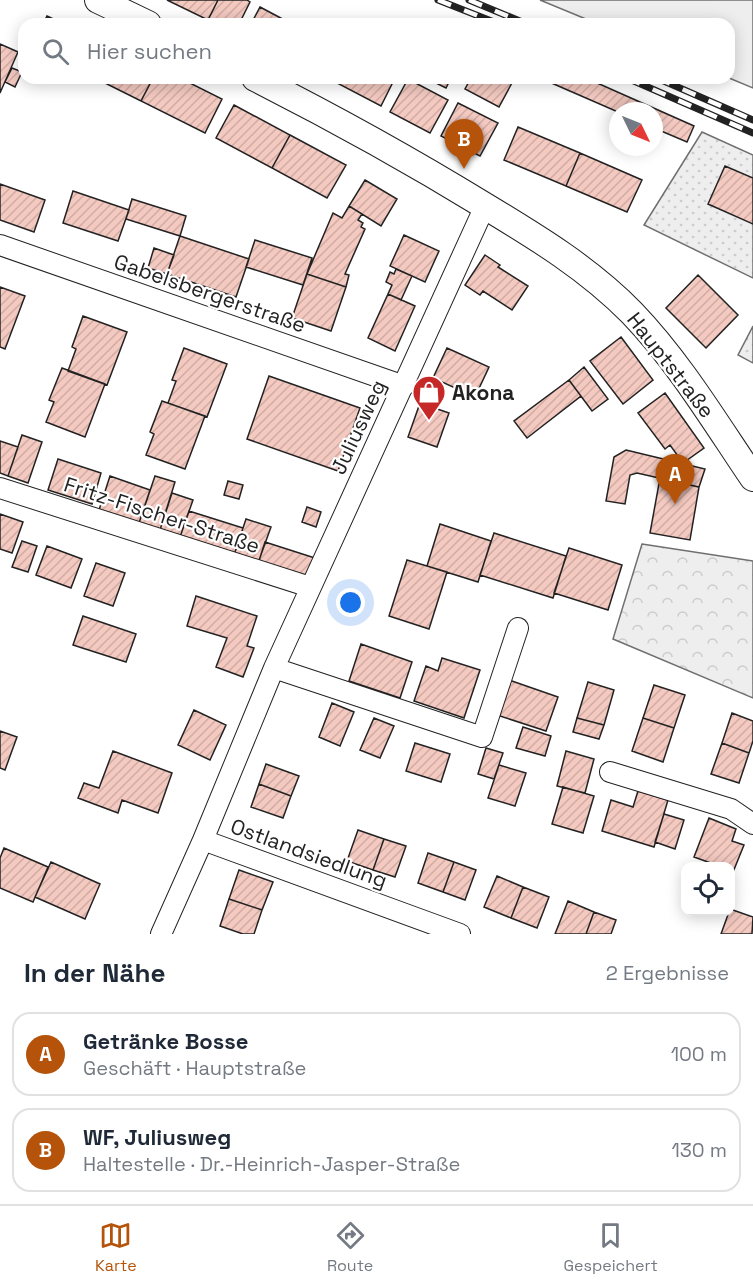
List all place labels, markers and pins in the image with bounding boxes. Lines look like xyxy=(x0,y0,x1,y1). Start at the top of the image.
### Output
pin: B xyxy=(444,120,484,169)
shop icon: Akona xyxy=(411,374,447,421)
place label: Akona xyxy=(452,379,514,406)
pin: A xyxy=(656,454,694,504)

